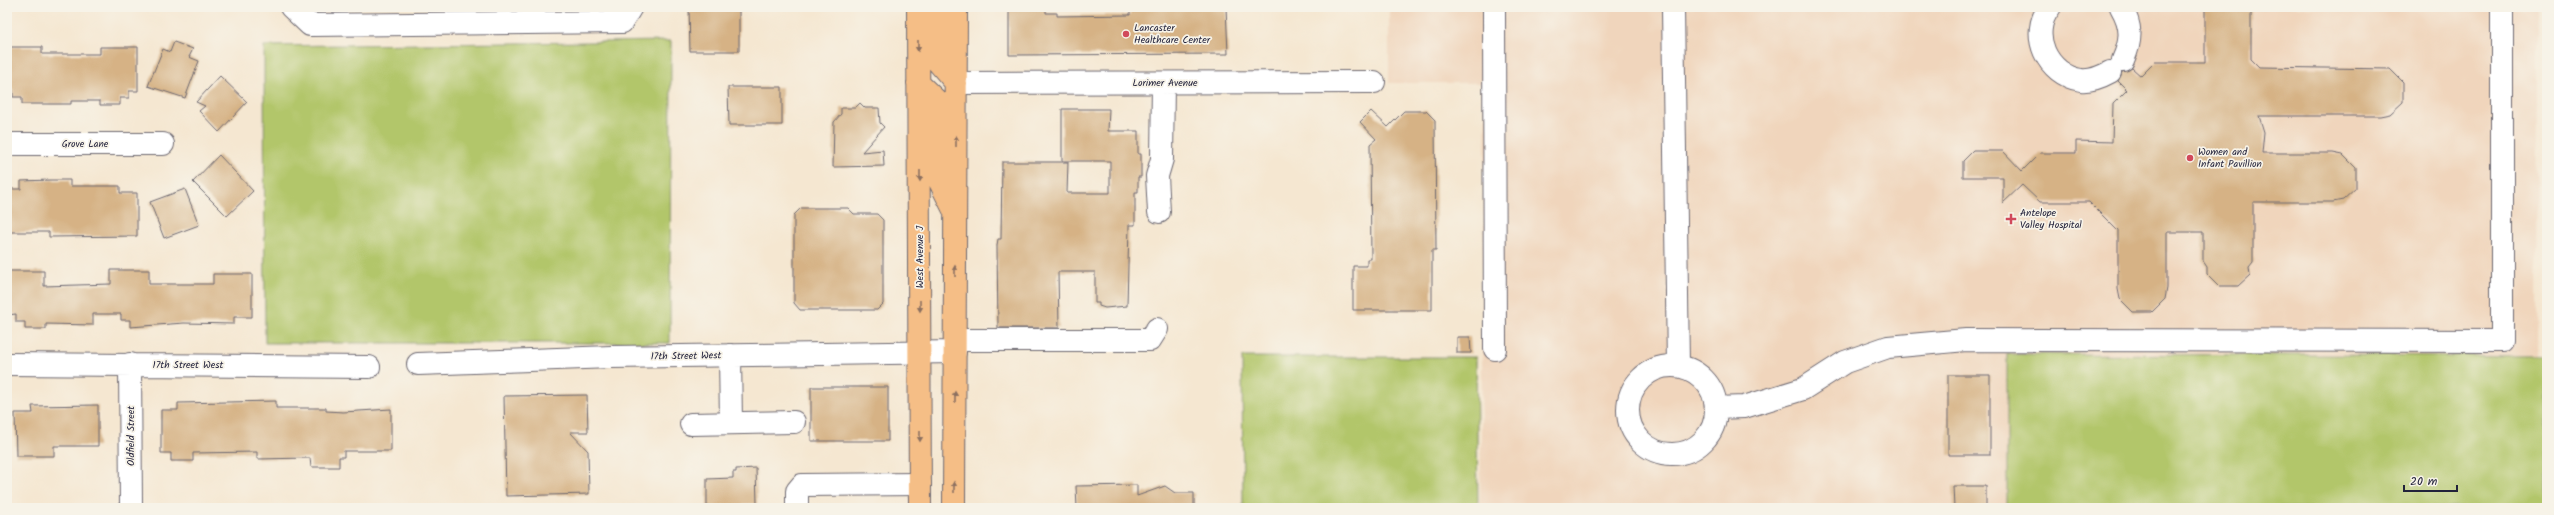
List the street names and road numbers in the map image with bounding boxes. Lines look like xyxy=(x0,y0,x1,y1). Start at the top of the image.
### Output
street label: Lorimer Avenue xyxy=(1133,75,1198,91)
street label: Grove Lane xyxy=(62,136,109,152)
street label: West Avenue J xyxy=(912,225,928,288)
street label: 17th Street West xyxy=(650,347,722,365)
street label: 17th Street West xyxy=(153,357,224,373)
street label: Oldfield Street xyxy=(123,406,139,466)

